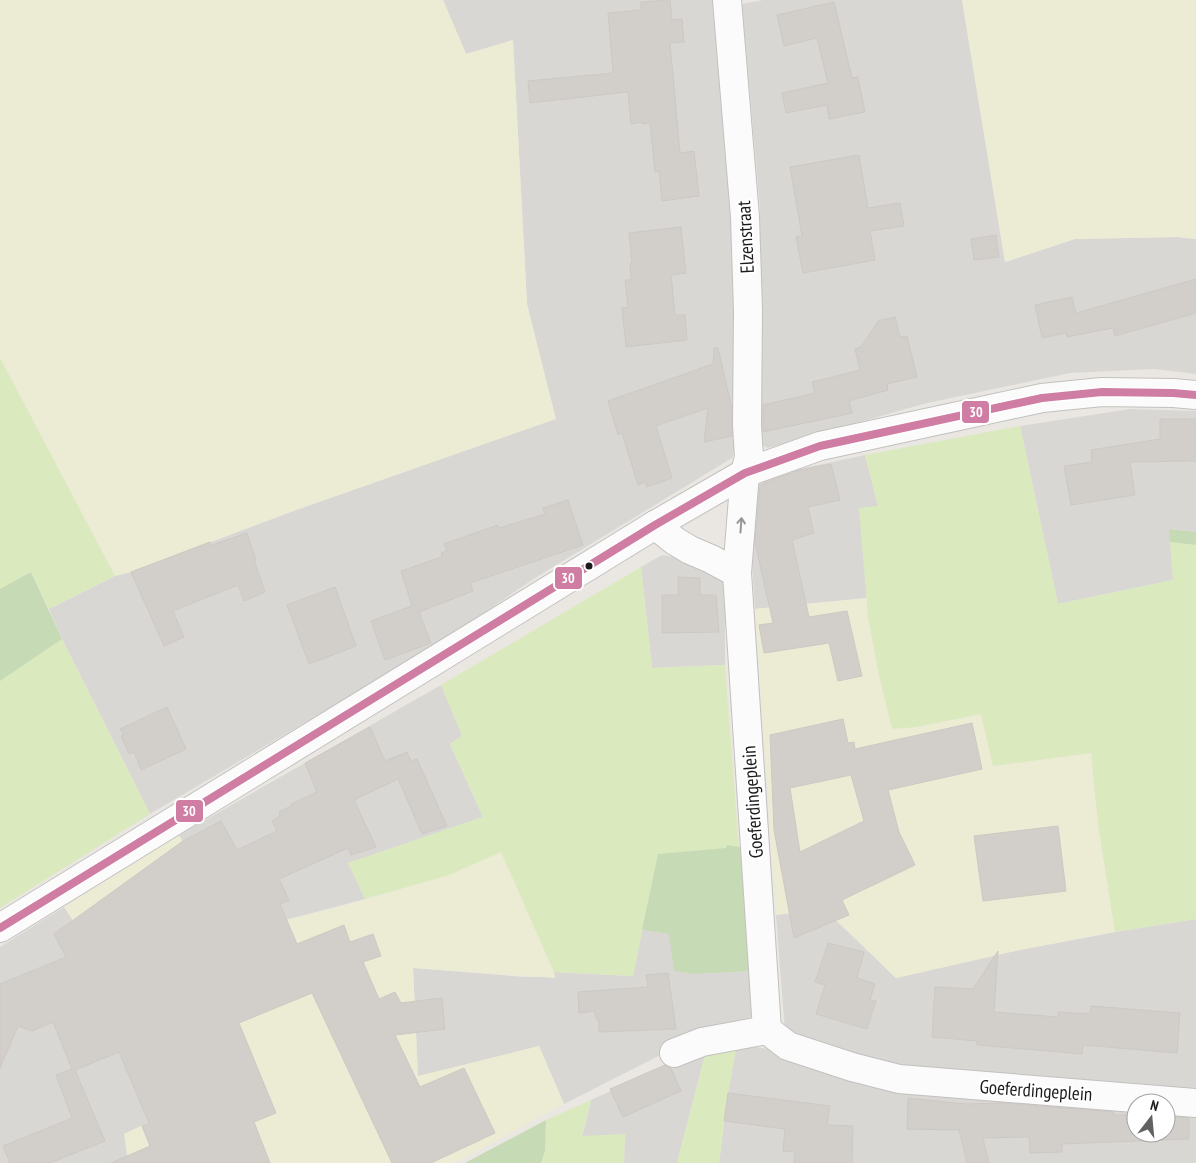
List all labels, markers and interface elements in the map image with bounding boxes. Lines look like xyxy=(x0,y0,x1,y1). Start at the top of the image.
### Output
street label: Elzenstraat xyxy=(731,199,759,274)
line badge: 30 xyxy=(961,400,990,424)
text: 30 xyxy=(969,403,983,421)
one-way arrow xyxy=(736,517,746,533)
unlabelled marker xyxy=(584,561,594,571)
line badge: 30 xyxy=(554,566,583,590)
text: 30 xyxy=(561,569,575,587)
street label: Goeferdingeplein xyxy=(736,745,768,859)
line badge: 30 xyxy=(175,799,204,823)
text: 30 xyxy=(182,802,196,820)
street label: Goeferdingeplein xyxy=(979,1074,1093,1106)
north arrow xyxy=(1126,1093,1176,1143)
text: N xyxy=(1148,1096,1161,1115)

